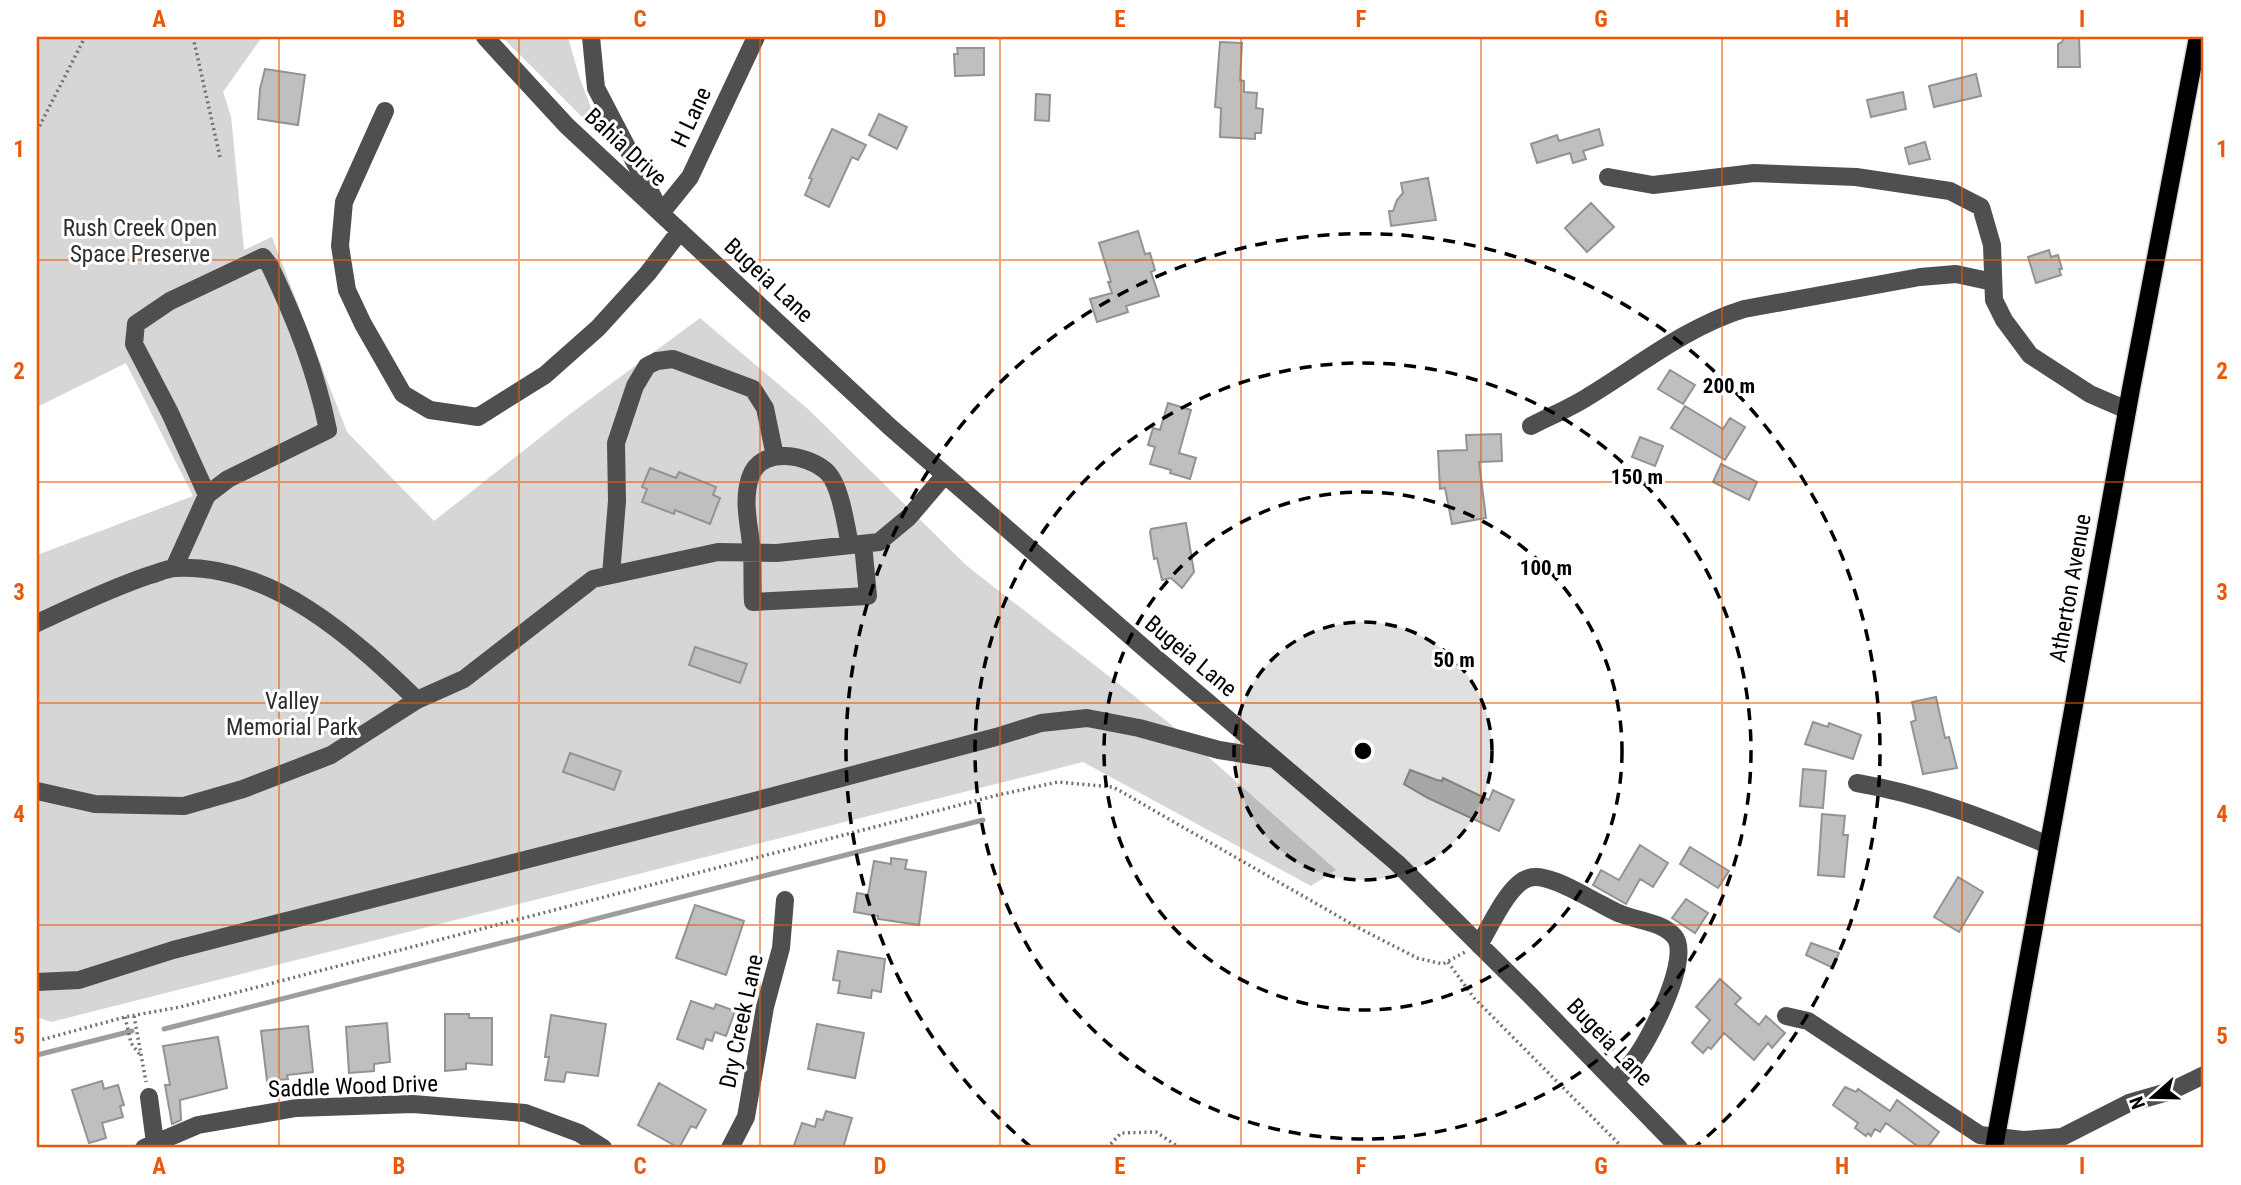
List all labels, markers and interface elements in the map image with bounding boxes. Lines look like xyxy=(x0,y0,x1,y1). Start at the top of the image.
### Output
text: A xyxy=(152,6,166,33)
text: B xyxy=(393,6,405,33)
text: C xyxy=(633,6,647,33)
text: D xyxy=(874,6,887,33)
text: E xyxy=(1114,6,1126,33)
text: F xyxy=(1356,6,1367,33)
text: G xyxy=(1594,6,1608,33)
text: H xyxy=(1835,6,1849,33)
text: I xyxy=(2079,6,2085,33)
street label: H Lane xyxy=(666,83,717,152)
street label: Bahia Drive xyxy=(579,103,672,192)
text: 1 xyxy=(13,136,25,163)
text: 1 xyxy=(2216,136,2228,163)
park label: Rush Creek Open Space Preserve xyxy=(63,215,217,268)
street label: Bugeia Lane xyxy=(719,233,819,328)
text: 2 xyxy=(13,358,25,385)
text: 2 xyxy=(2216,358,2228,385)
text: 200 m xyxy=(1703,374,1755,398)
text: 150 m xyxy=(1611,465,1663,489)
street label: Atherton Avenue xyxy=(2044,512,2097,664)
text: 100 m xyxy=(1520,556,1572,580)
text: 3 xyxy=(13,579,25,606)
text: 3 xyxy=(2216,579,2228,606)
street label: Bugeia Lane xyxy=(1139,610,1242,702)
text: 50 m xyxy=(1433,648,1475,672)
park label: Valley Memorial Park xyxy=(226,688,359,741)
centre of rings xyxy=(1351,739,1375,763)
text: 4 xyxy=(13,801,25,828)
text: 4 xyxy=(2216,801,2228,828)
street label: Dry Creek Lane xyxy=(714,952,769,1090)
street label: Bugeia Lane xyxy=(1561,993,1658,1092)
text: 5 xyxy=(13,1023,25,1050)
text: 5 xyxy=(2216,1023,2228,1050)
north arrow xyxy=(2118,1062,2188,1132)
street label: Saddle Wood Drive xyxy=(268,1070,438,1103)
text: N xyxy=(2125,1093,2150,1112)
text: A xyxy=(152,1153,166,1180)
text: B xyxy=(393,1153,405,1180)
text: C xyxy=(633,1153,647,1180)
text: D xyxy=(874,1153,887,1180)
text: E xyxy=(1114,1153,1126,1180)
text: F xyxy=(1356,1153,1367,1180)
text: G xyxy=(1594,1153,1608,1180)
text: H xyxy=(1835,1153,1849,1180)
text: I xyxy=(2079,1153,2085,1180)

